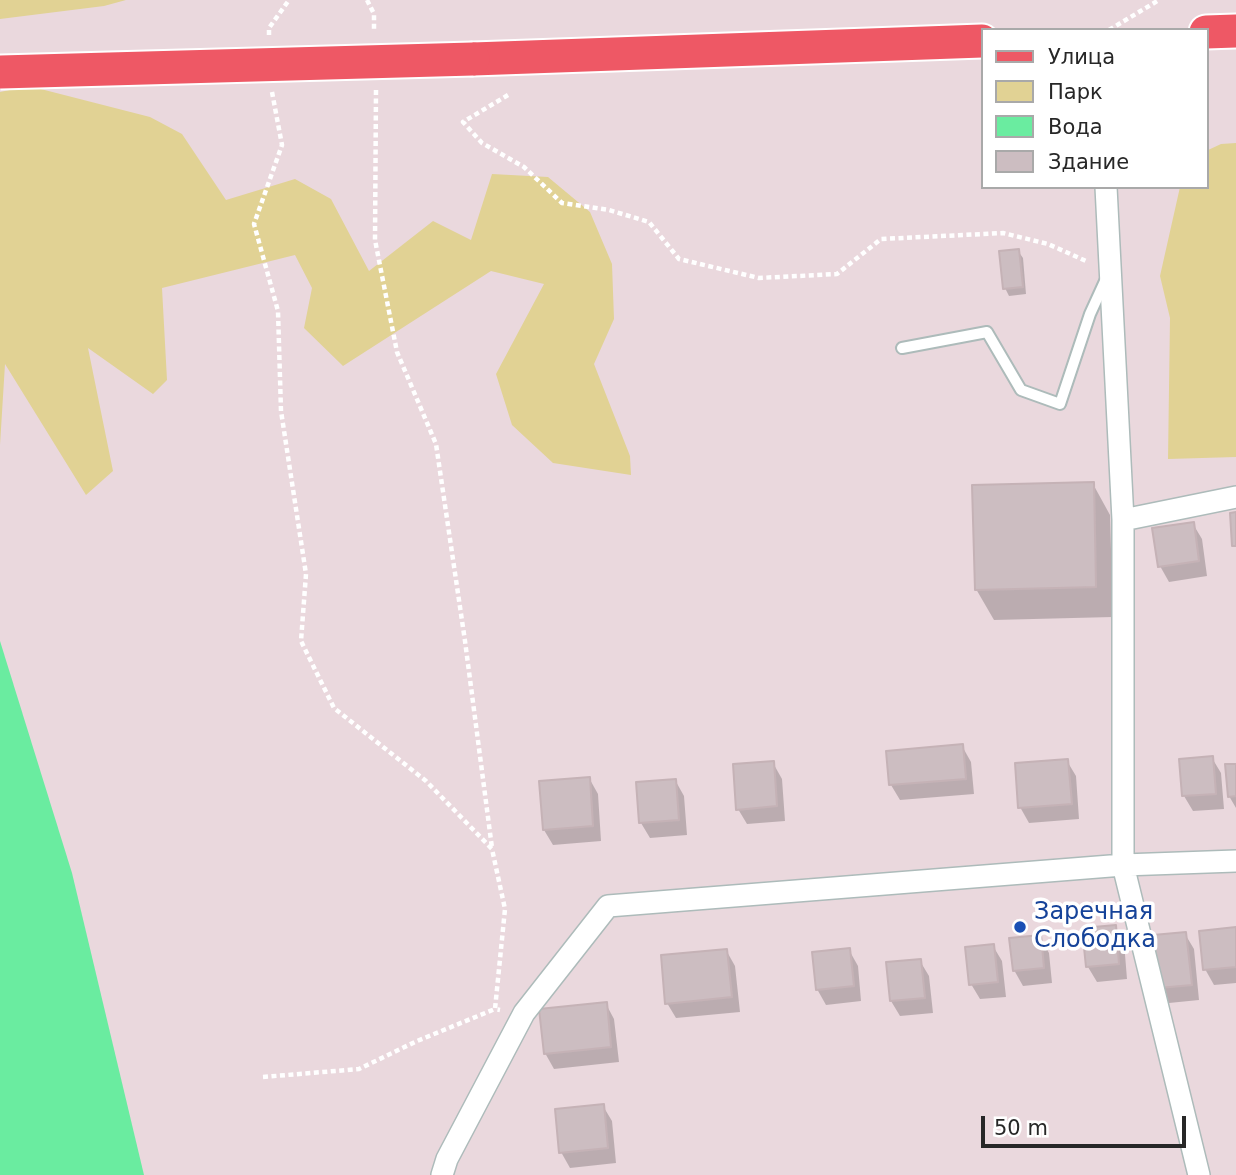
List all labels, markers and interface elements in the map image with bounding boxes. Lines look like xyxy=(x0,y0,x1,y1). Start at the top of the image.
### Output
legend xyxy=(981,28,1208,189)
text: Улица xyxy=(1048,45,1115,69)
text: Парк xyxy=(1048,80,1103,104)
text: Вода xyxy=(1048,115,1103,139)
text: Здание xyxy=(1048,150,1129,174)
place label: Заречная Слободка xyxy=(1034,899,1156,955)
marker: Заречная Слободка xyxy=(1012,919,1028,935)
scale bar xyxy=(984,1102,1189,1146)
text: 50 m xyxy=(994,1116,1048,1140)

